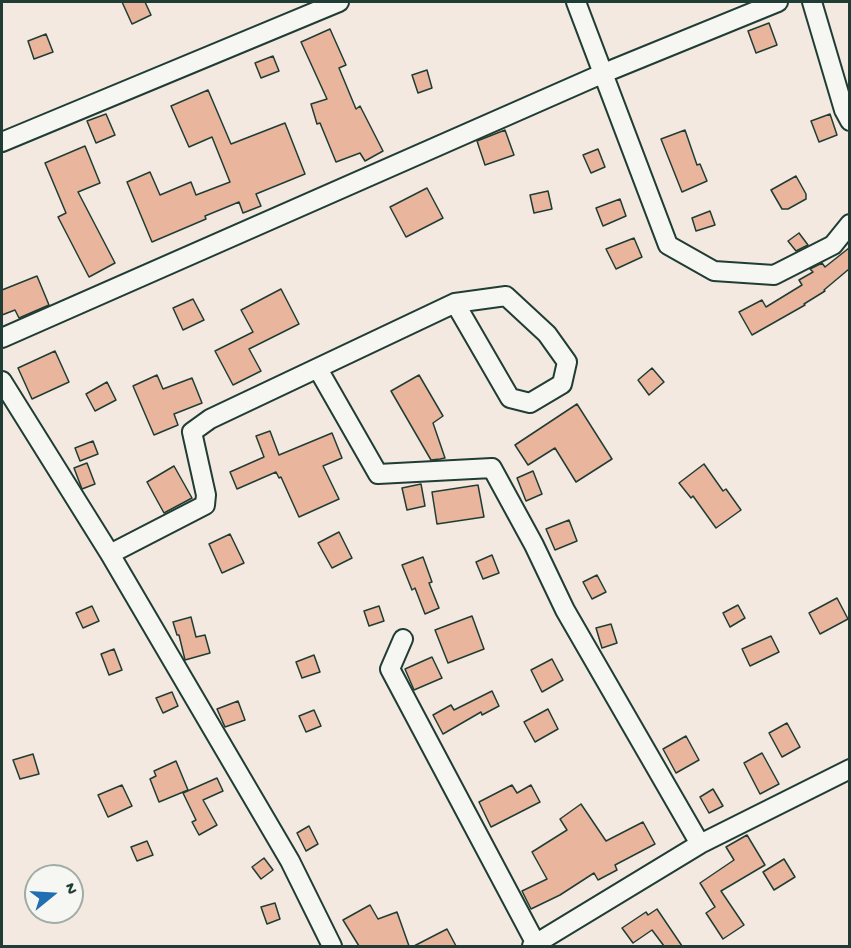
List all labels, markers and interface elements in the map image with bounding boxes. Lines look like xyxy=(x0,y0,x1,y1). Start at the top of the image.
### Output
north arrow xyxy=(24,864,84,924)
text: N xyxy=(59,881,80,897)

